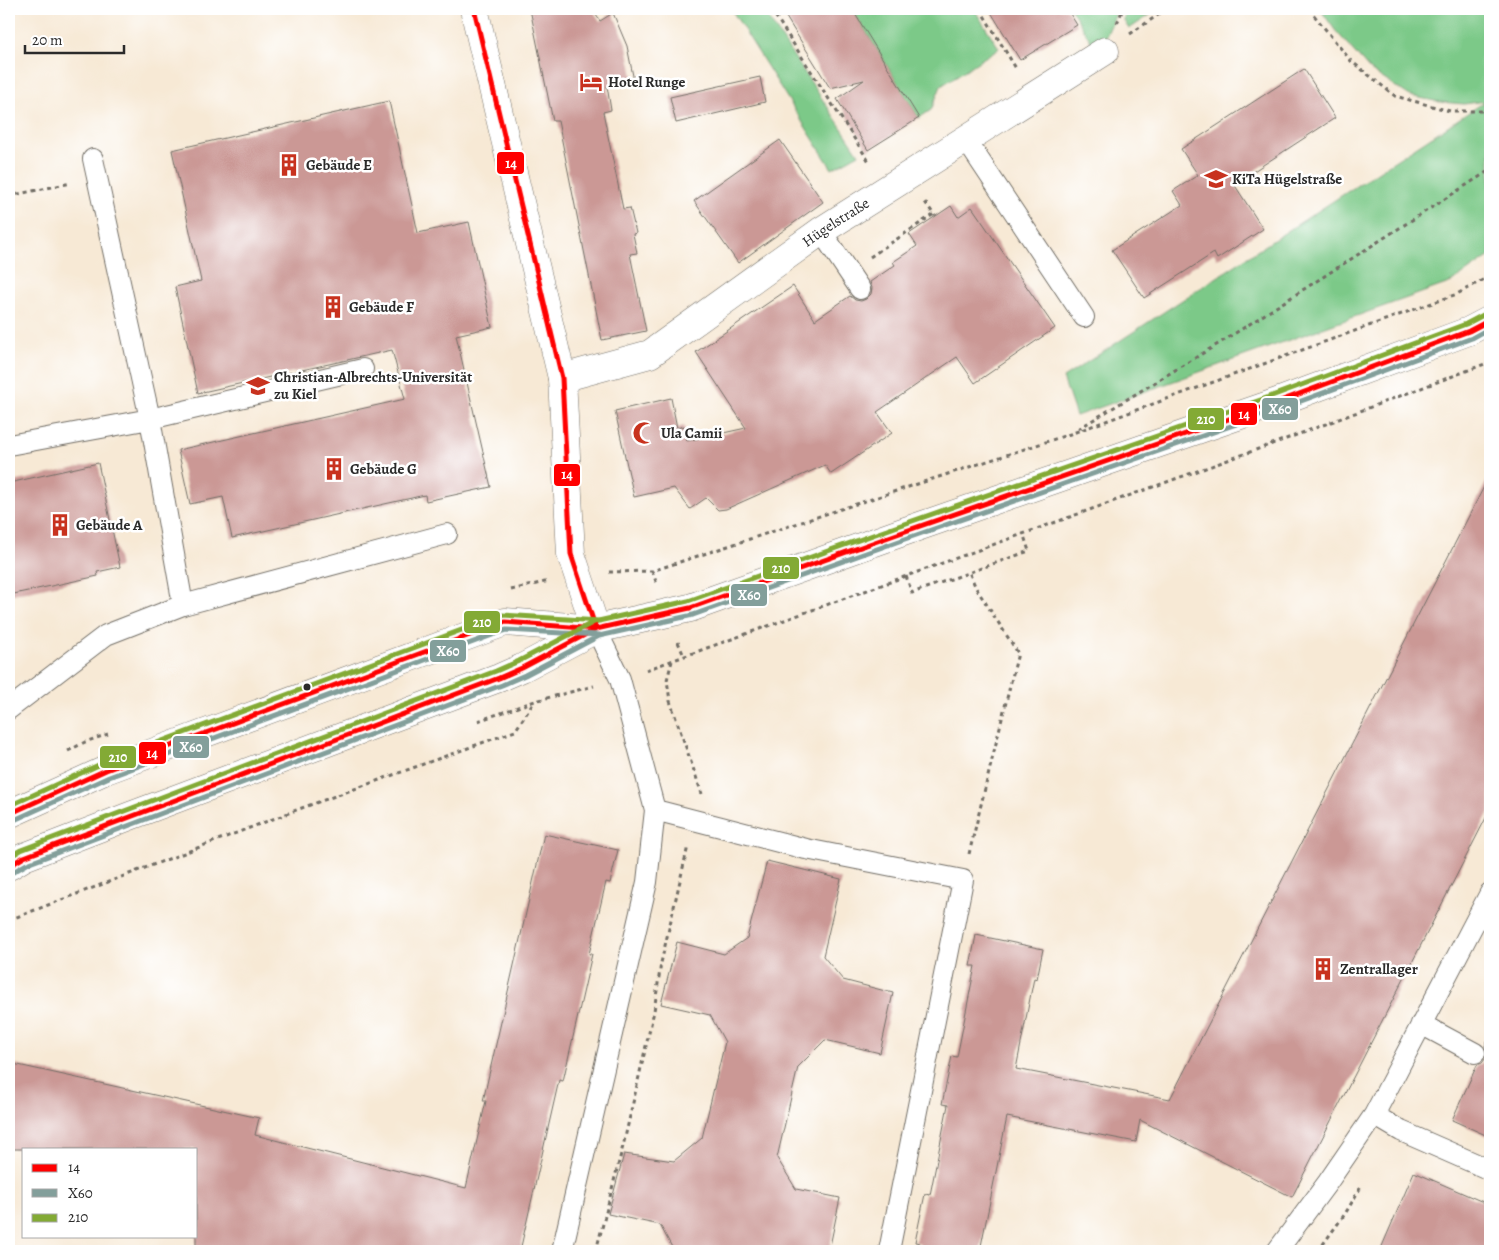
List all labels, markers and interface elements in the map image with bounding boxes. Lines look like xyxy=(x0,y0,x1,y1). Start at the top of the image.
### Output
scale bar xyxy=(25,22,124,54)
text: 20 m xyxy=(32,30,63,50)
hotel icon: Hotel Runge xyxy=(578,69,604,95)
place label: Hotel Runge xyxy=(608,72,686,92)
line badge: 14 xyxy=(496,151,525,175)
building icon: Gebäude E xyxy=(276,152,302,178)
text: 14 xyxy=(505,154,517,173)
place label: Gebäude E xyxy=(306,155,372,175)
school or university icon: KiTa Hügelstraße xyxy=(1203,166,1229,192)
place label: KiTa Hügelstraße xyxy=(1232,169,1342,189)
street label: Hügelstraße xyxy=(798,193,873,251)
building icon: Gebäude F xyxy=(320,294,346,320)
place label: Gebäude F xyxy=(349,297,414,317)
place label: Christian-Albrechts-Universität zu Kiel xyxy=(274,367,472,404)
school or university icon: Christian-Albrechts-Universität zu Kiel xyxy=(245,373,271,399)
line badge: X60 xyxy=(1261,397,1299,421)
text: X60 xyxy=(1268,400,1292,419)
line badge: 14 xyxy=(1230,402,1258,426)
text: 14 xyxy=(1238,405,1250,424)
line badge: 210 xyxy=(1187,407,1225,431)
text: 210 xyxy=(1197,410,1215,429)
mosque icon: Ula Camii xyxy=(631,420,657,446)
place label: Ula Camii xyxy=(661,423,723,443)
building icon: Gebäude G xyxy=(321,456,347,482)
place label: Gebäude G xyxy=(350,459,417,479)
line badge: 14 xyxy=(553,463,581,487)
text: 14 xyxy=(561,465,573,484)
building icon: Gebäude A xyxy=(47,512,73,538)
place label: Gebäude A xyxy=(76,515,143,535)
line badge: 210 xyxy=(762,556,800,580)
text: 210 xyxy=(772,559,790,578)
line badge: X60 xyxy=(730,583,768,607)
text: X60 xyxy=(737,586,761,605)
line badge: 210 xyxy=(463,610,501,634)
text: 210 xyxy=(473,613,491,632)
line badge: X60 xyxy=(429,639,467,663)
text: X60 xyxy=(436,642,460,661)
unlabelled marker xyxy=(302,682,312,692)
line badge: X60 xyxy=(172,735,210,759)
text: X60 xyxy=(179,738,203,757)
line badge: 14 xyxy=(138,741,167,765)
text: 14 xyxy=(146,744,158,763)
line badge: 210 xyxy=(99,745,137,769)
text: 210 xyxy=(109,748,127,767)
building icon: Zentrallager xyxy=(1310,956,1336,982)
place label: Zentrallager xyxy=(1340,959,1418,979)
legend xyxy=(22,1148,198,1238)
text: 14 xyxy=(68,1157,80,1177)
text: X60 xyxy=(68,1183,93,1203)
text: 210 xyxy=(68,1207,88,1227)

